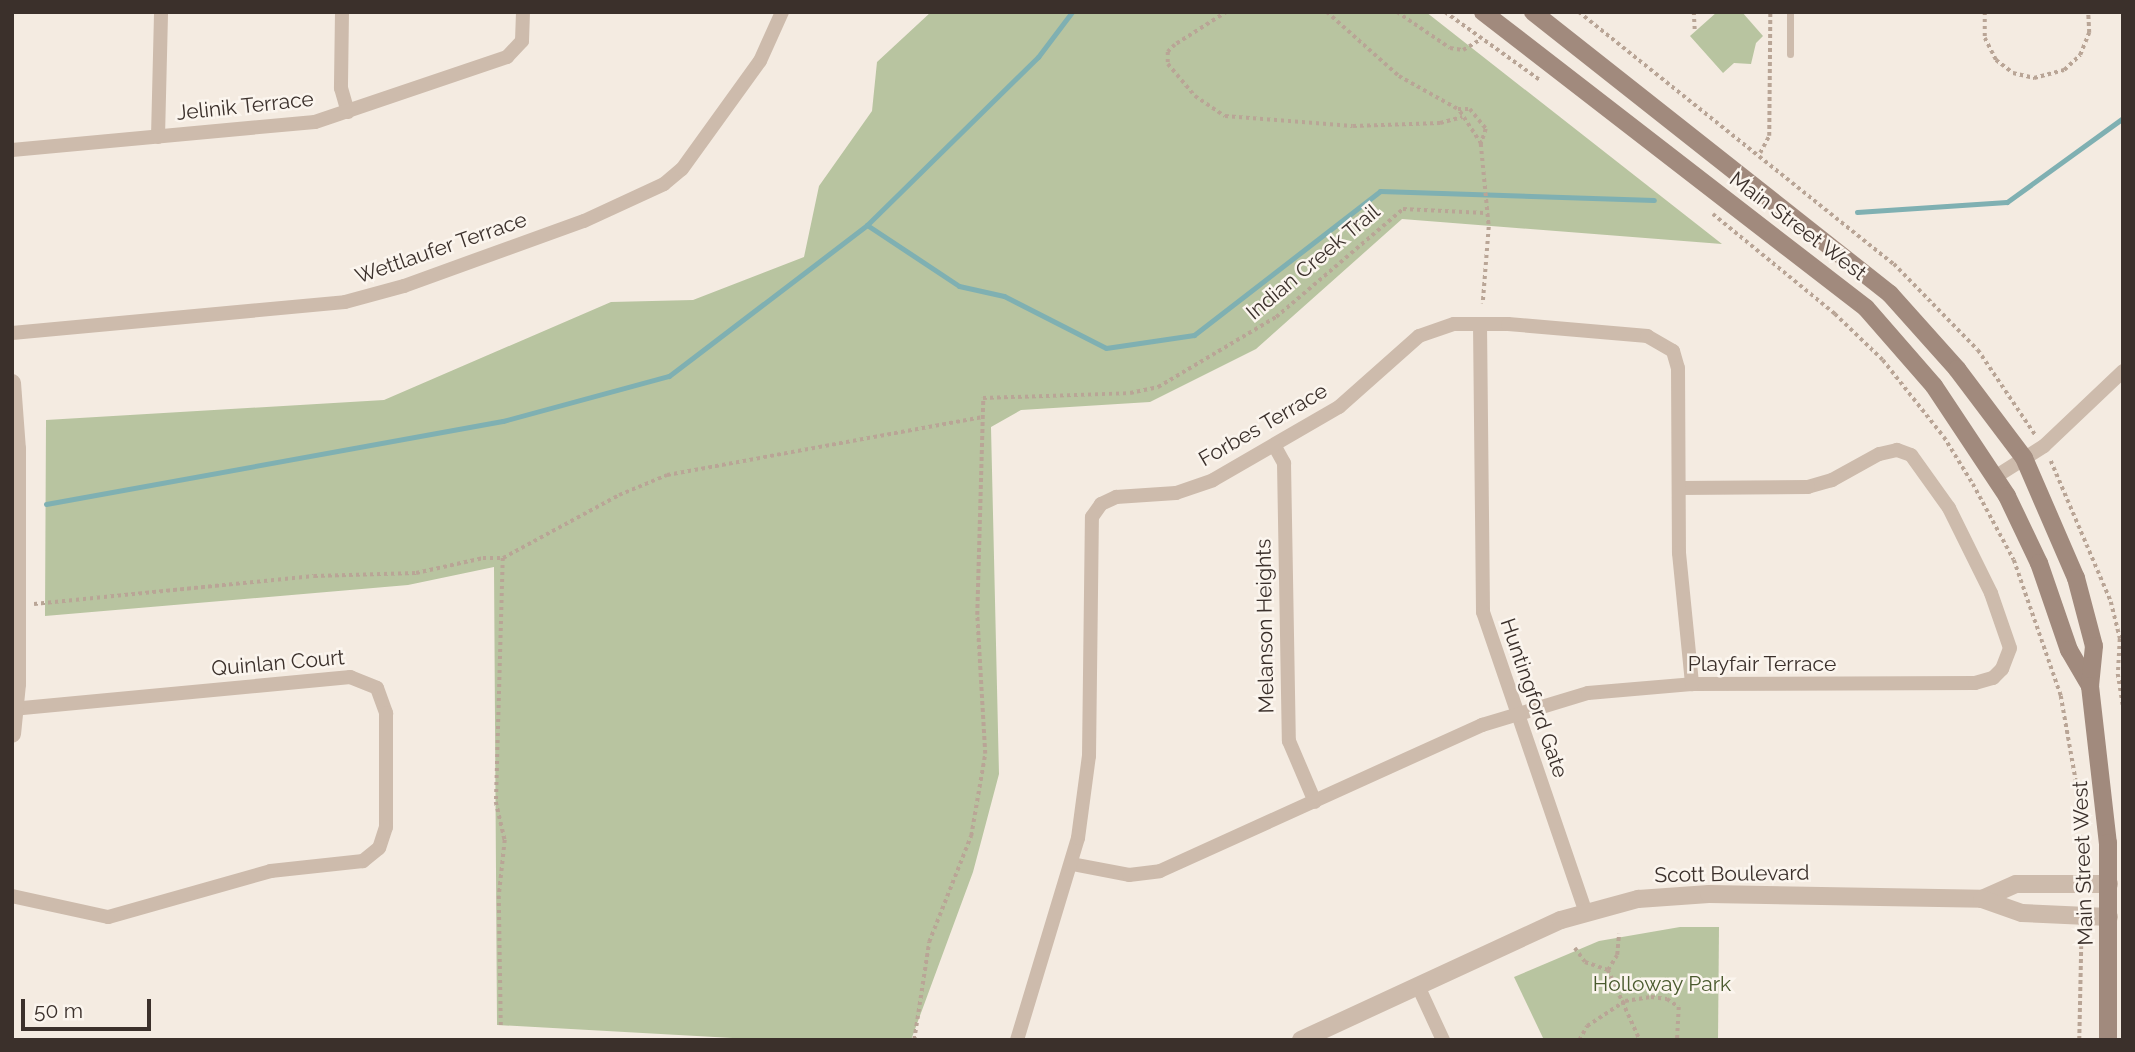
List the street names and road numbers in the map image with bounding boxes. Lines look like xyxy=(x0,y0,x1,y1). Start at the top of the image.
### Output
street label: Jelinik Terrace xyxy=(175,86,315,126)
street label: Main Street West xyxy=(1724,166,1872,286)
street label: Indian Creek Trail xyxy=(1241,199,1385,325)
street label: Wettlaufer Terrace xyxy=(351,207,531,289)
street label: Forbes Terrace xyxy=(1194,378,1332,472)
street label: Melanson Heights xyxy=(1251,538,1279,714)
street label: Huntingford Gate xyxy=(1495,615,1573,781)
street label: Quinlan Court xyxy=(210,645,346,681)
street label: Playfair Terrace xyxy=(1687,651,1837,677)
street label: Main Street West xyxy=(2068,780,2098,946)
street label: Scott Boulevard xyxy=(1654,860,1810,888)

